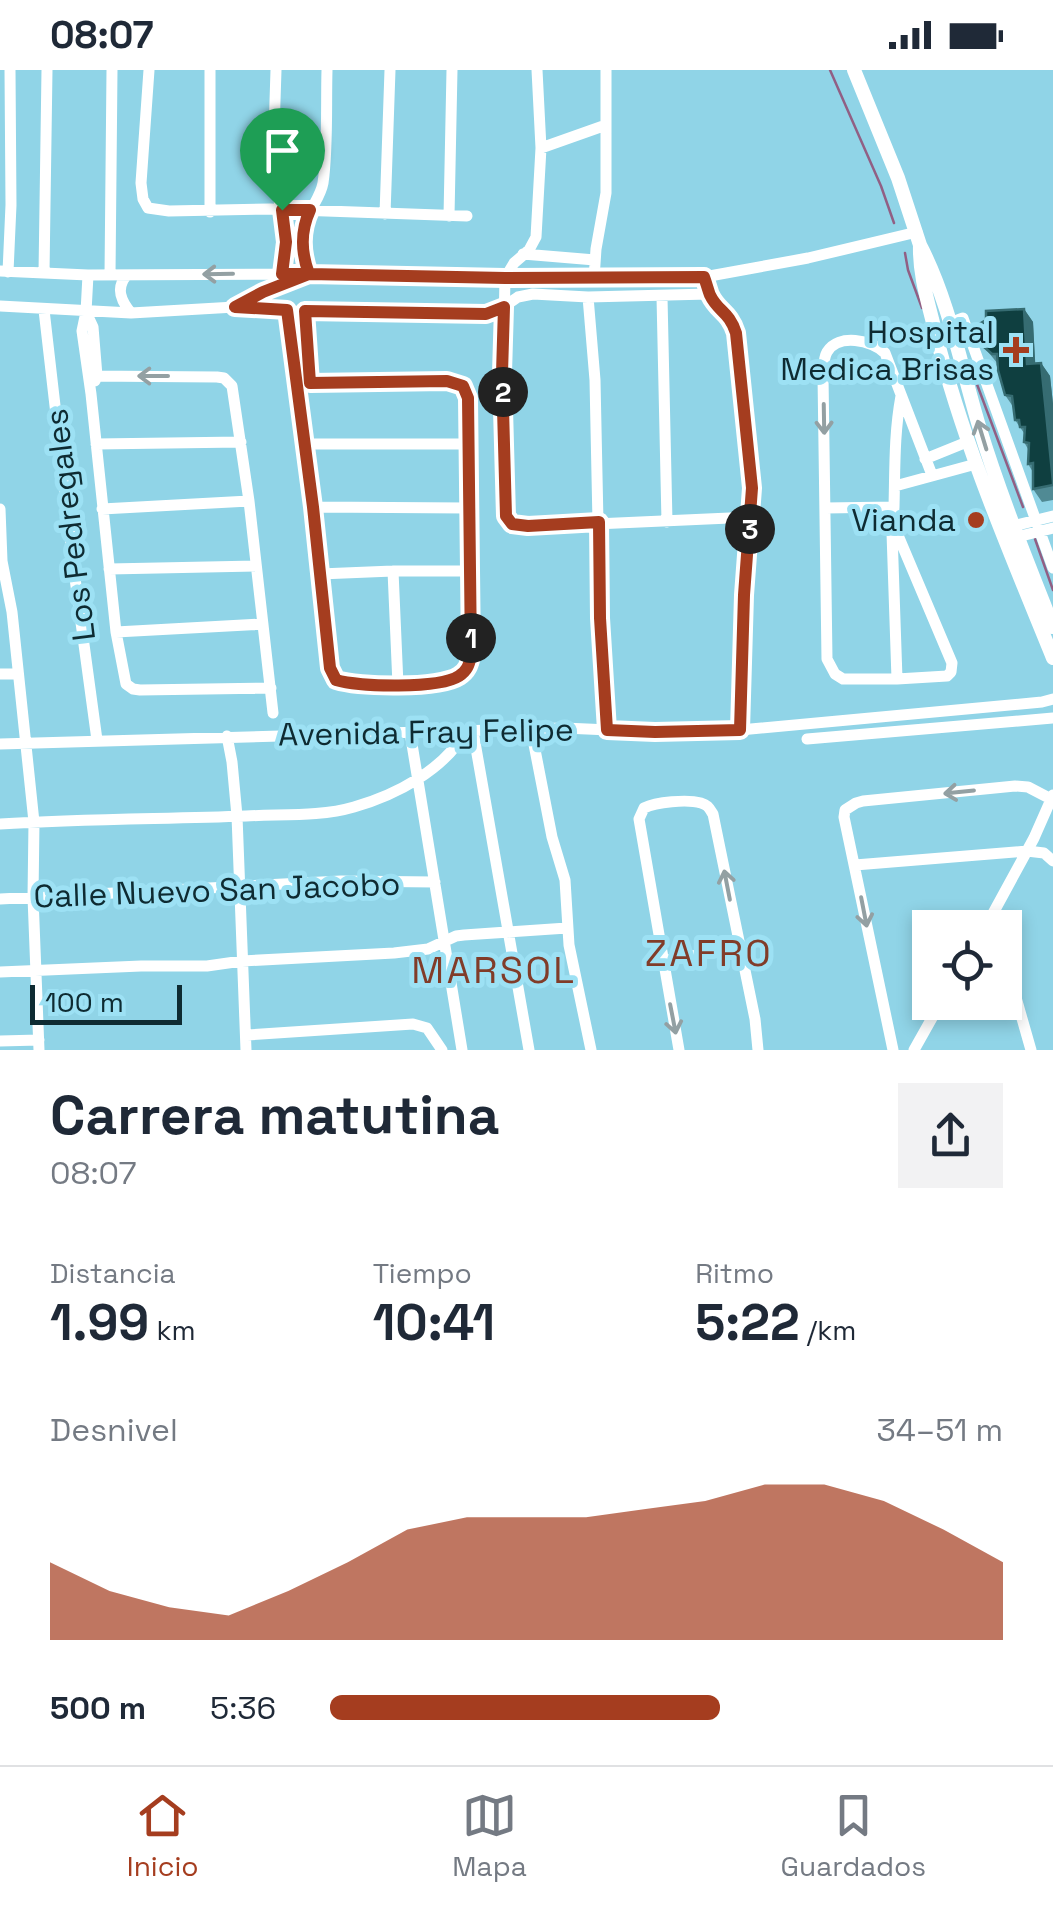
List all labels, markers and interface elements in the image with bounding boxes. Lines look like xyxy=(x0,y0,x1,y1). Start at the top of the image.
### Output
text: 08:07 xyxy=(50,11,154,59)
pin xyxy=(240,108,325,211)
icon: arrive xyxy=(255,123,310,178)
one-way arrow xyxy=(202,264,234,284)
place label: Hospital Medica Brisas xyxy=(780,312,994,389)
marker: Hospital Medica Brisas xyxy=(1003,337,1029,363)
one-way arrow xyxy=(137,366,170,386)
pin: 2 xyxy=(478,367,528,417)
text: 2 xyxy=(495,374,511,410)
one-way arrow xyxy=(814,402,834,434)
street label: Los Pedregales xyxy=(36,407,104,643)
one-way arrow xyxy=(972,420,990,451)
place label: Vianda xyxy=(851,500,956,540)
pin: 3 xyxy=(725,504,775,554)
marker: Vianda xyxy=(965,509,987,531)
text: 3 xyxy=(741,511,759,547)
pin: 1 xyxy=(446,613,496,663)
text: 1 xyxy=(465,620,477,656)
street label: Avenida Fray Felipe xyxy=(278,709,574,755)
one-way arrow xyxy=(943,783,975,802)
street label: Calle Nuevo San Jacobo xyxy=(33,864,401,916)
one-way arrow xyxy=(717,870,736,902)
one-way arrow xyxy=(856,895,875,927)
map controls xyxy=(912,910,1022,1020)
button: locate xyxy=(912,910,1022,1020)
district label: ZAFRO xyxy=(645,929,773,977)
district label: MARSOL xyxy=(411,946,577,994)
scale bar xyxy=(30,980,182,1024)
text: 100 m xyxy=(45,984,124,1020)
one-way arrow xyxy=(664,1002,683,1034)
text: Carrera matutina xyxy=(50,1080,500,1150)
button: share xyxy=(898,1083,1003,1188)
text: 08:07 xyxy=(50,1153,137,1193)
text: Distancia xyxy=(50,1255,176,1291)
text: Tiempo xyxy=(373,1255,472,1291)
text: Ritmo xyxy=(695,1255,774,1291)
text: 1.99 xyxy=(50,1291,149,1355)
text: 10:41 xyxy=(373,1291,495,1355)
text: 5:22 xyxy=(695,1291,800,1355)
text: km xyxy=(149,1312,196,1348)
text: /km xyxy=(800,1312,856,1348)
text: Desnivel xyxy=(50,1410,178,1450)
text: 34–51 m xyxy=(876,1410,1003,1450)
text: 500 m xyxy=(50,1688,146,1728)
text: 5:36 xyxy=(210,1688,276,1728)
tab: Inicio xyxy=(127,1788,199,1884)
tab: Mapa xyxy=(452,1788,527,1884)
tab: Guardados xyxy=(781,1788,926,1884)

